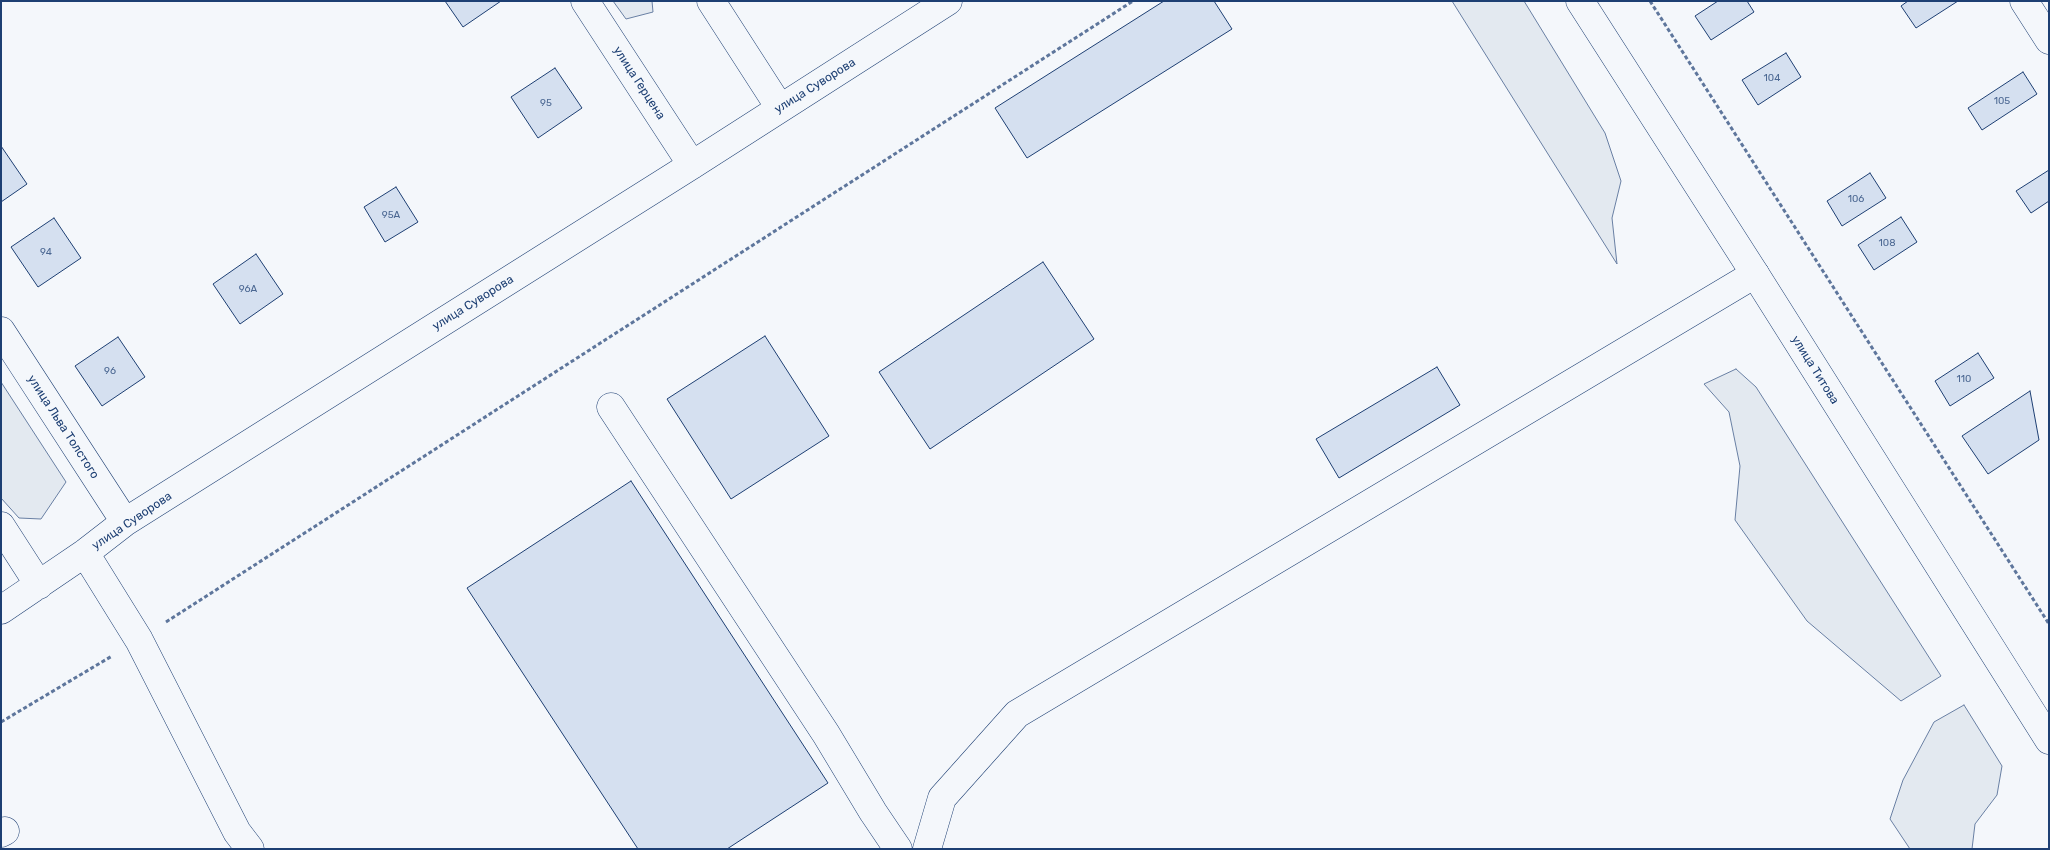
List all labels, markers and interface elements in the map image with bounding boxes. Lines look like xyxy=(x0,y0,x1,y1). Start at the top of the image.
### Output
street label: улица Герцена xyxy=(610,44,668,122)
street label: улица Суворова xyxy=(772,55,858,117)
house number: 104 xyxy=(1764,72,1780,84)
house number: 105 xyxy=(1994,95,2010,107)
house number: 95 xyxy=(540,97,552,109)
house number: 106 xyxy=(1848,193,1864,205)
house number: 95А xyxy=(382,209,400,221)
house number: 108 xyxy=(1879,237,1895,249)
house number: 94 xyxy=(40,246,52,258)
street label: улица Суворова xyxy=(430,272,516,334)
house number: 96А xyxy=(239,283,257,295)
street label: улица Титова xyxy=(1788,333,1842,407)
house number: 96 xyxy=(104,365,116,377)
street label: улица Льва Толстого xyxy=(24,373,102,481)
house number: 110 xyxy=(1957,373,1971,385)
street label: улица Суворова xyxy=(89,489,175,553)

